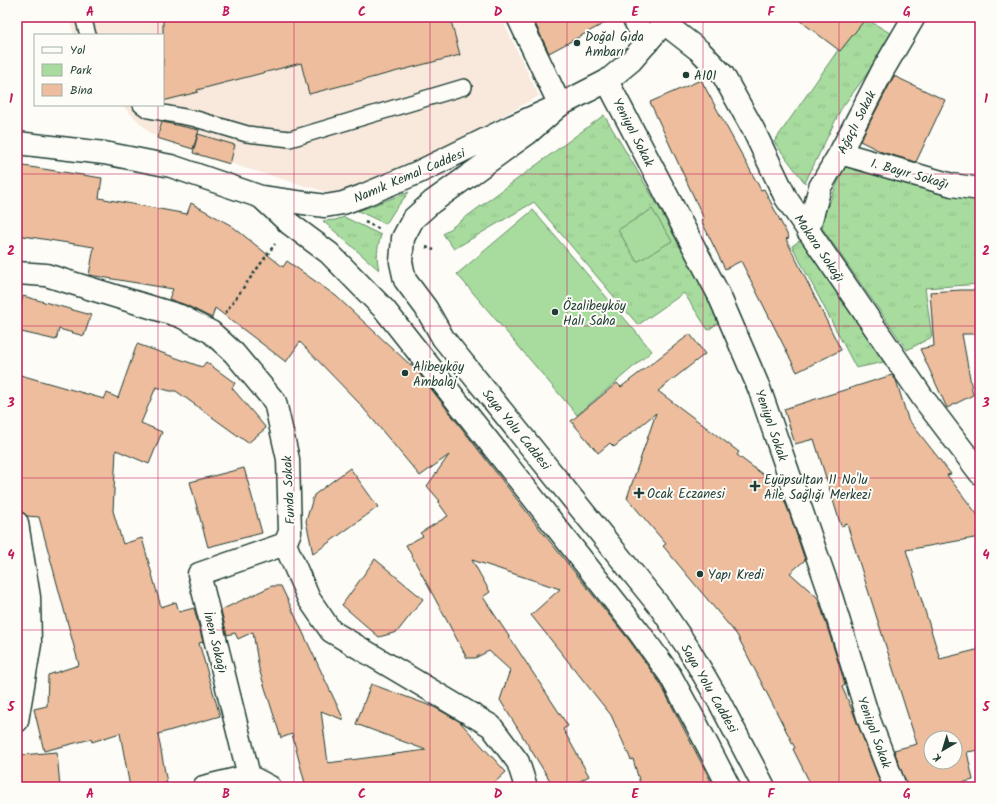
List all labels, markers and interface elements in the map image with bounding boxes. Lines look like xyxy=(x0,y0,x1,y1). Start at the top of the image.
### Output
text: A xyxy=(86,2,94,23)
text: B xyxy=(222,2,230,23)
text: C xyxy=(358,2,366,23)
text: D xyxy=(494,2,503,23)
text: E xyxy=(631,2,639,23)
text: F xyxy=(767,2,775,23)
text: G xyxy=(903,2,911,23)
place label: Doğal Gıda Ambarı xyxy=(585,27,644,63)
legend xyxy=(34,34,164,106)
marker: Doğal Gıda Ambarı xyxy=(572,38,582,48)
text: Yol xyxy=(70,41,85,60)
text: Park xyxy=(70,61,92,80)
place label: A101 xyxy=(694,66,717,87)
marker: A101 xyxy=(681,70,691,80)
text: Bina xyxy=(70,81,93,100)
street label: Ağaçlı Sokak xyxy=(832,86,883,158)
text: 1 xyxy=(9,89,13,110)
text: 1 xyxy=(984,89,988,110)
street label: Yeniyol Sokak xyxy=(606,95,659,172)
street label: Namık Kemal Caddesi xyxy=(350,143,470,209)
street label: 1. Bayır Sokağı xyxy=(868,153,951,196)
street label: Makara Sokağı xyxy=(788,210,849,287)
text: 2 xyxy=(7,241,15,262)
text: 2 xyxy=(982,241,990,262)
place label: Özalibeyköy Halı Saha xyxy=(563,296,627,332)
marker: Özalibeyköy Halı Saha xyxy=(550,307,560,317)
place label: Alibeyköy Ambalaj xyxy=(413,357,465,393)
marker: Alibeyköy Ambalaj xyxy=(400,368,410,378)
street label: Saya Yolu Caddesi xyxy=(476,385,556,476)
street label: Yeniyol Sokak xyxy=(748,387,793,465)
text: 3 xyxy=(6,393,15,414)
text: 3 xyxy=(981,393,990,414)
street label: Funda Sokak xyxy=(277,454,302,525)
place label: Eyüpsultan 11 No'lu Aile Sağlığı Merkezi xyxy=(764,470,872,506)
marker: Eyüpsultan 11 No'lu Aile Sağlığı Merkezi xyxy=(749,480,761,492)
place label: Ocak Eczanesi xyxy=(647,484,726,505)
marker: Ocak Eczanesi xyxy=(634,488,644,498)
text: 4 xyxy=(7,545,15,566)
text: 4 xyxy=(982,545,990,566)
place label: Yapı Kredi xyxy=(708,565,765,586)
marker: Yapı Kredi xyxy=(695,569,705,579)
street label: İnen Sokağı xyxy=(197,609,232,676)
street label: Saya Yolu Caddesi xyxy=(675,640,743,738)
street label: Yeniyol Sokak xyxy=(851,694,897,772)
text: 5 xyxy=(7,697,16,718)
text: 5 xyxy=(982,697,991,718)
north arrow xyxy=(923,730,963,770)
text: K xyxy=(929,748,946,766)
text: A xyxy=(86,784,94,804)
text: B xyxy=(222,784,230,804)
text: C xyxy=(358,784,366,804)
text: D xyxy=(494,784,503,804)
text: E xyxy=(631,784,639,804)
text: F xyxy=(767,784,775,804)
text: G xyxy=(903,784,911,804)

